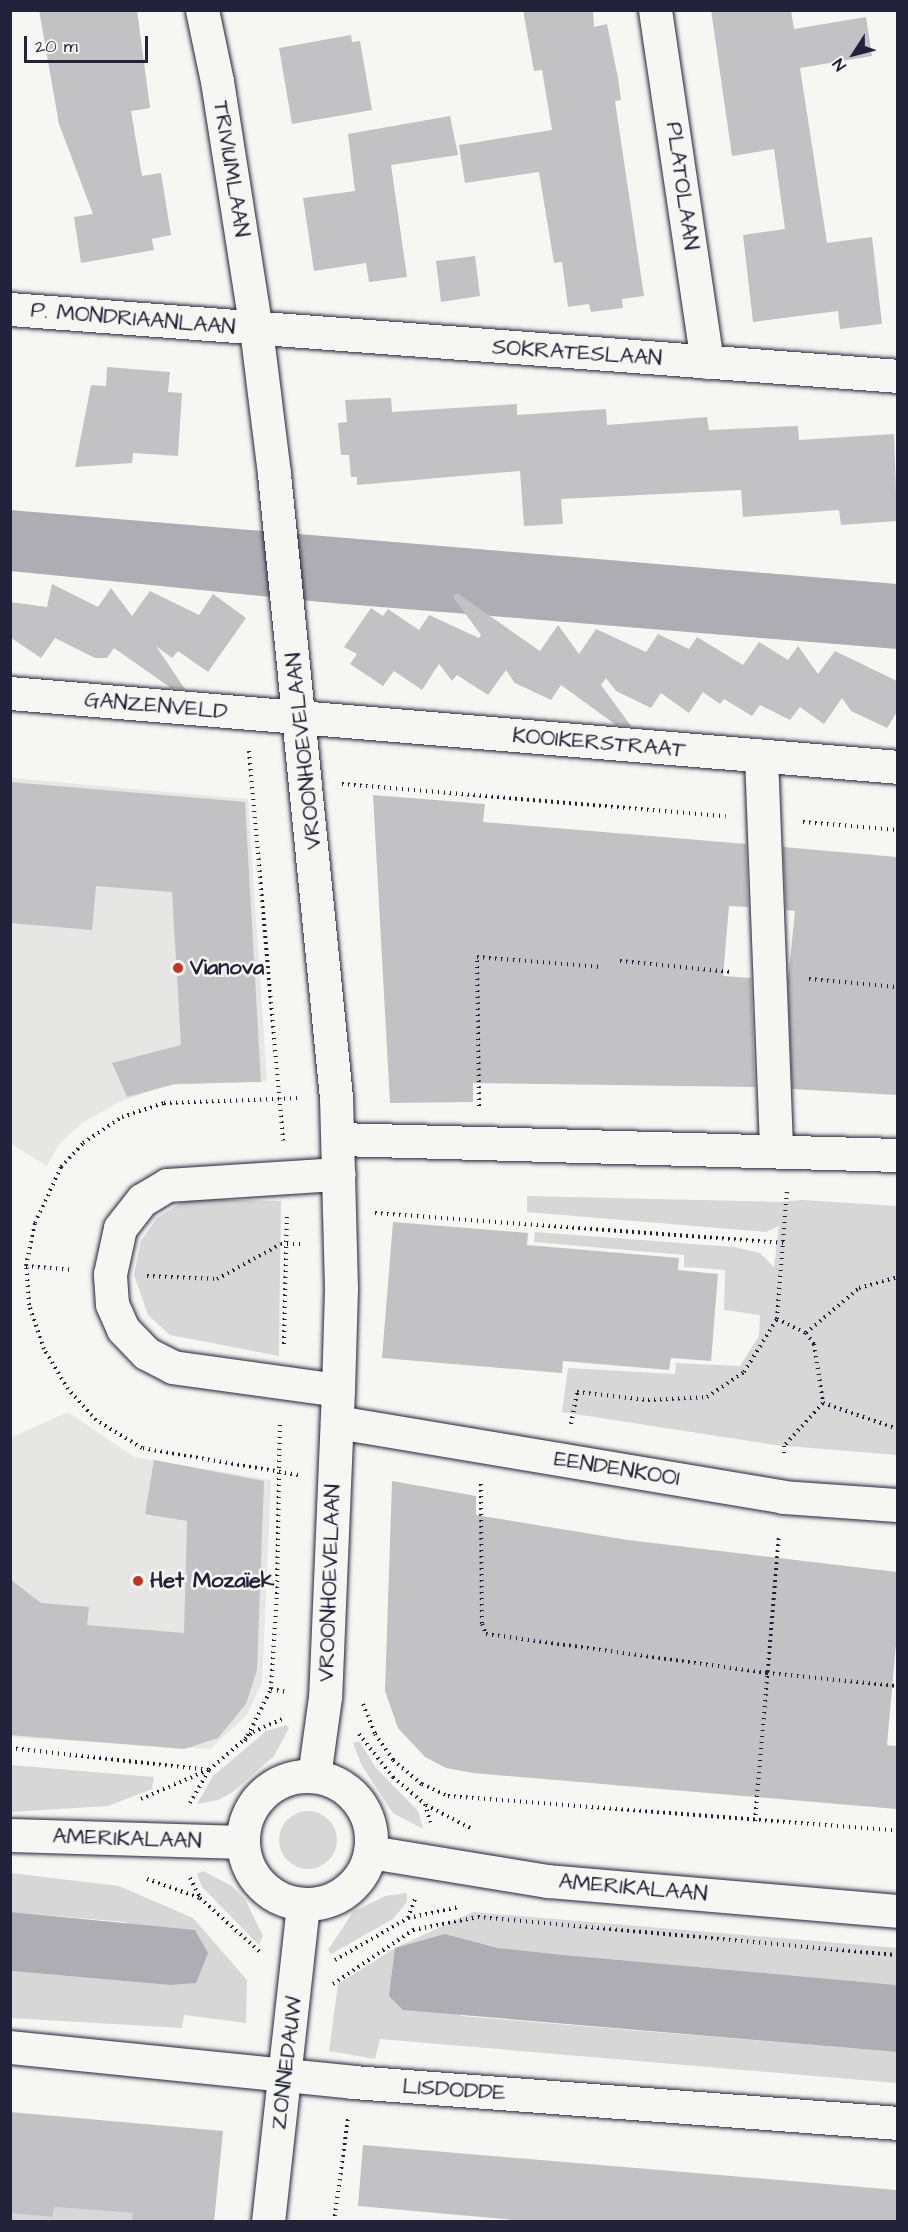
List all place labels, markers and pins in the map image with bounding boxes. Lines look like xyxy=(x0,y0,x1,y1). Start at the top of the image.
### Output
place label: Vianova xyxy=(190,955,264,981)
marker: Vianova xyxy=(171,961,185,975)
place label: Het Mozaïek xyxy=(150,1568,274,1594)
marker: Het Mozaïek xyxy=(131,1574,145,1588)

